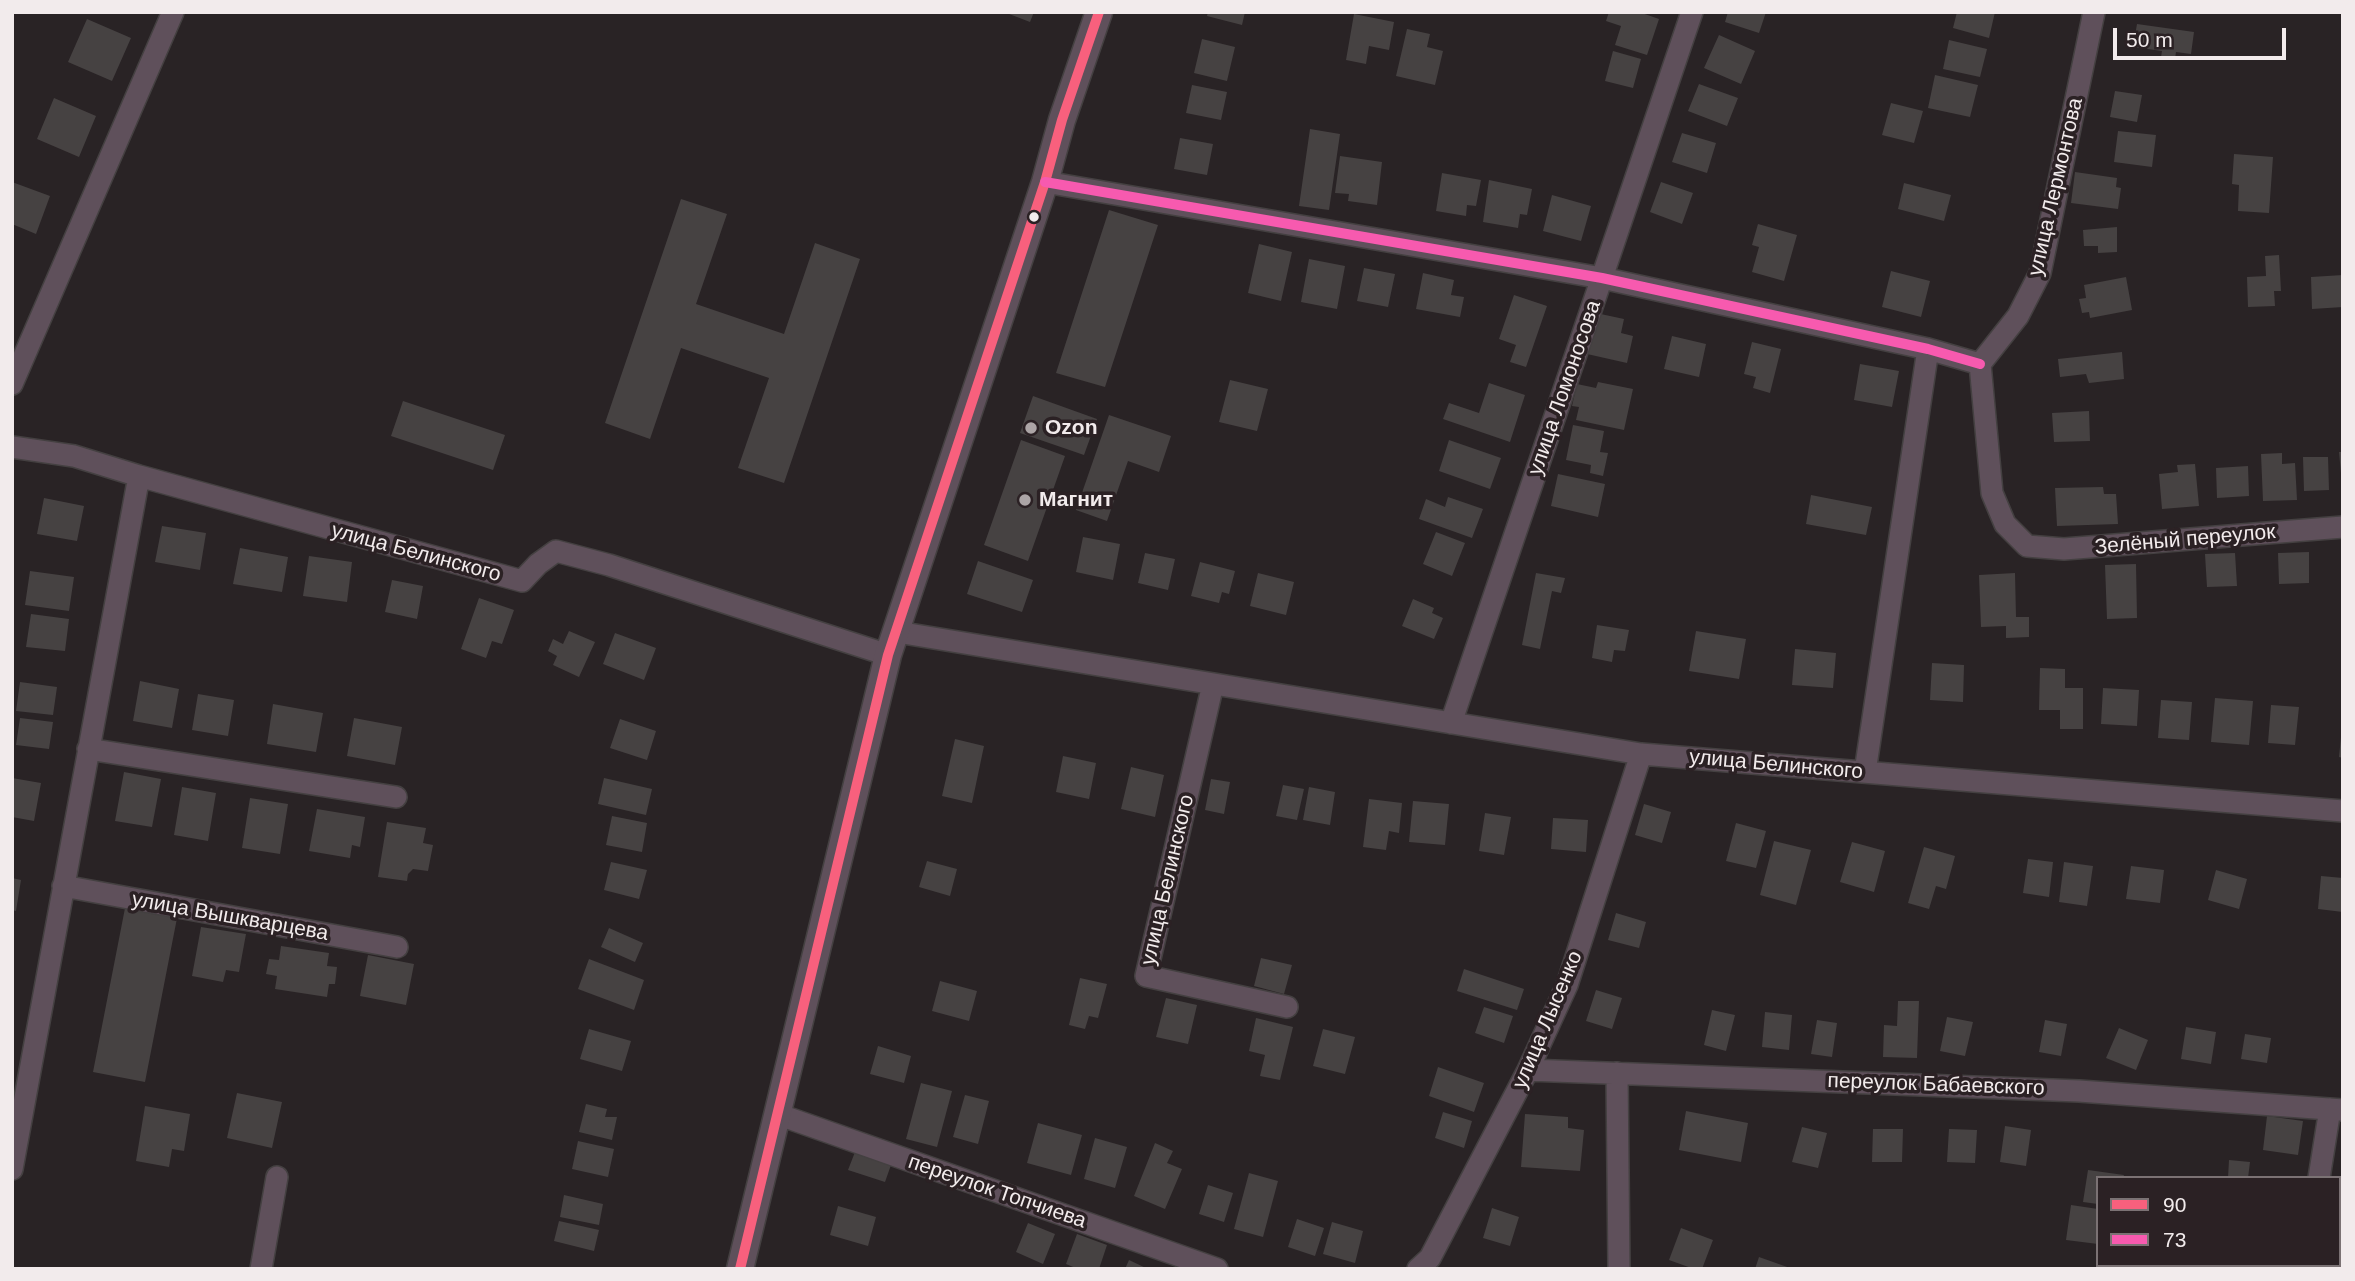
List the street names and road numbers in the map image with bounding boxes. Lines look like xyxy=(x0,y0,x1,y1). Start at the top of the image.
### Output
street label: улица Лермонтова xyxy=(2023,95,2089,279)
street label: улица Ломоносова xyxy=(1523,297,1607,479)
street label: улица Белинского xyxy=(329,518,503,588)
street label: Зелёный переулок xyxy=(2094,520,2276,560)
street label: улица Белинского xyxy=(1688,745,1864,785)
street label: улица Белинского xyxy=(1136,792,1200,968)
street label: улица Вышкварцева xyxy=(130,887,330,947)
street label: улица Лысенко xyxy=(1508,947,1588,1093)
street label: переулок Бабаевского xyxy=(1827,1069,2045,1101)
street label: переулок Топчиева xyxy=(905,1150,1089,1234)

